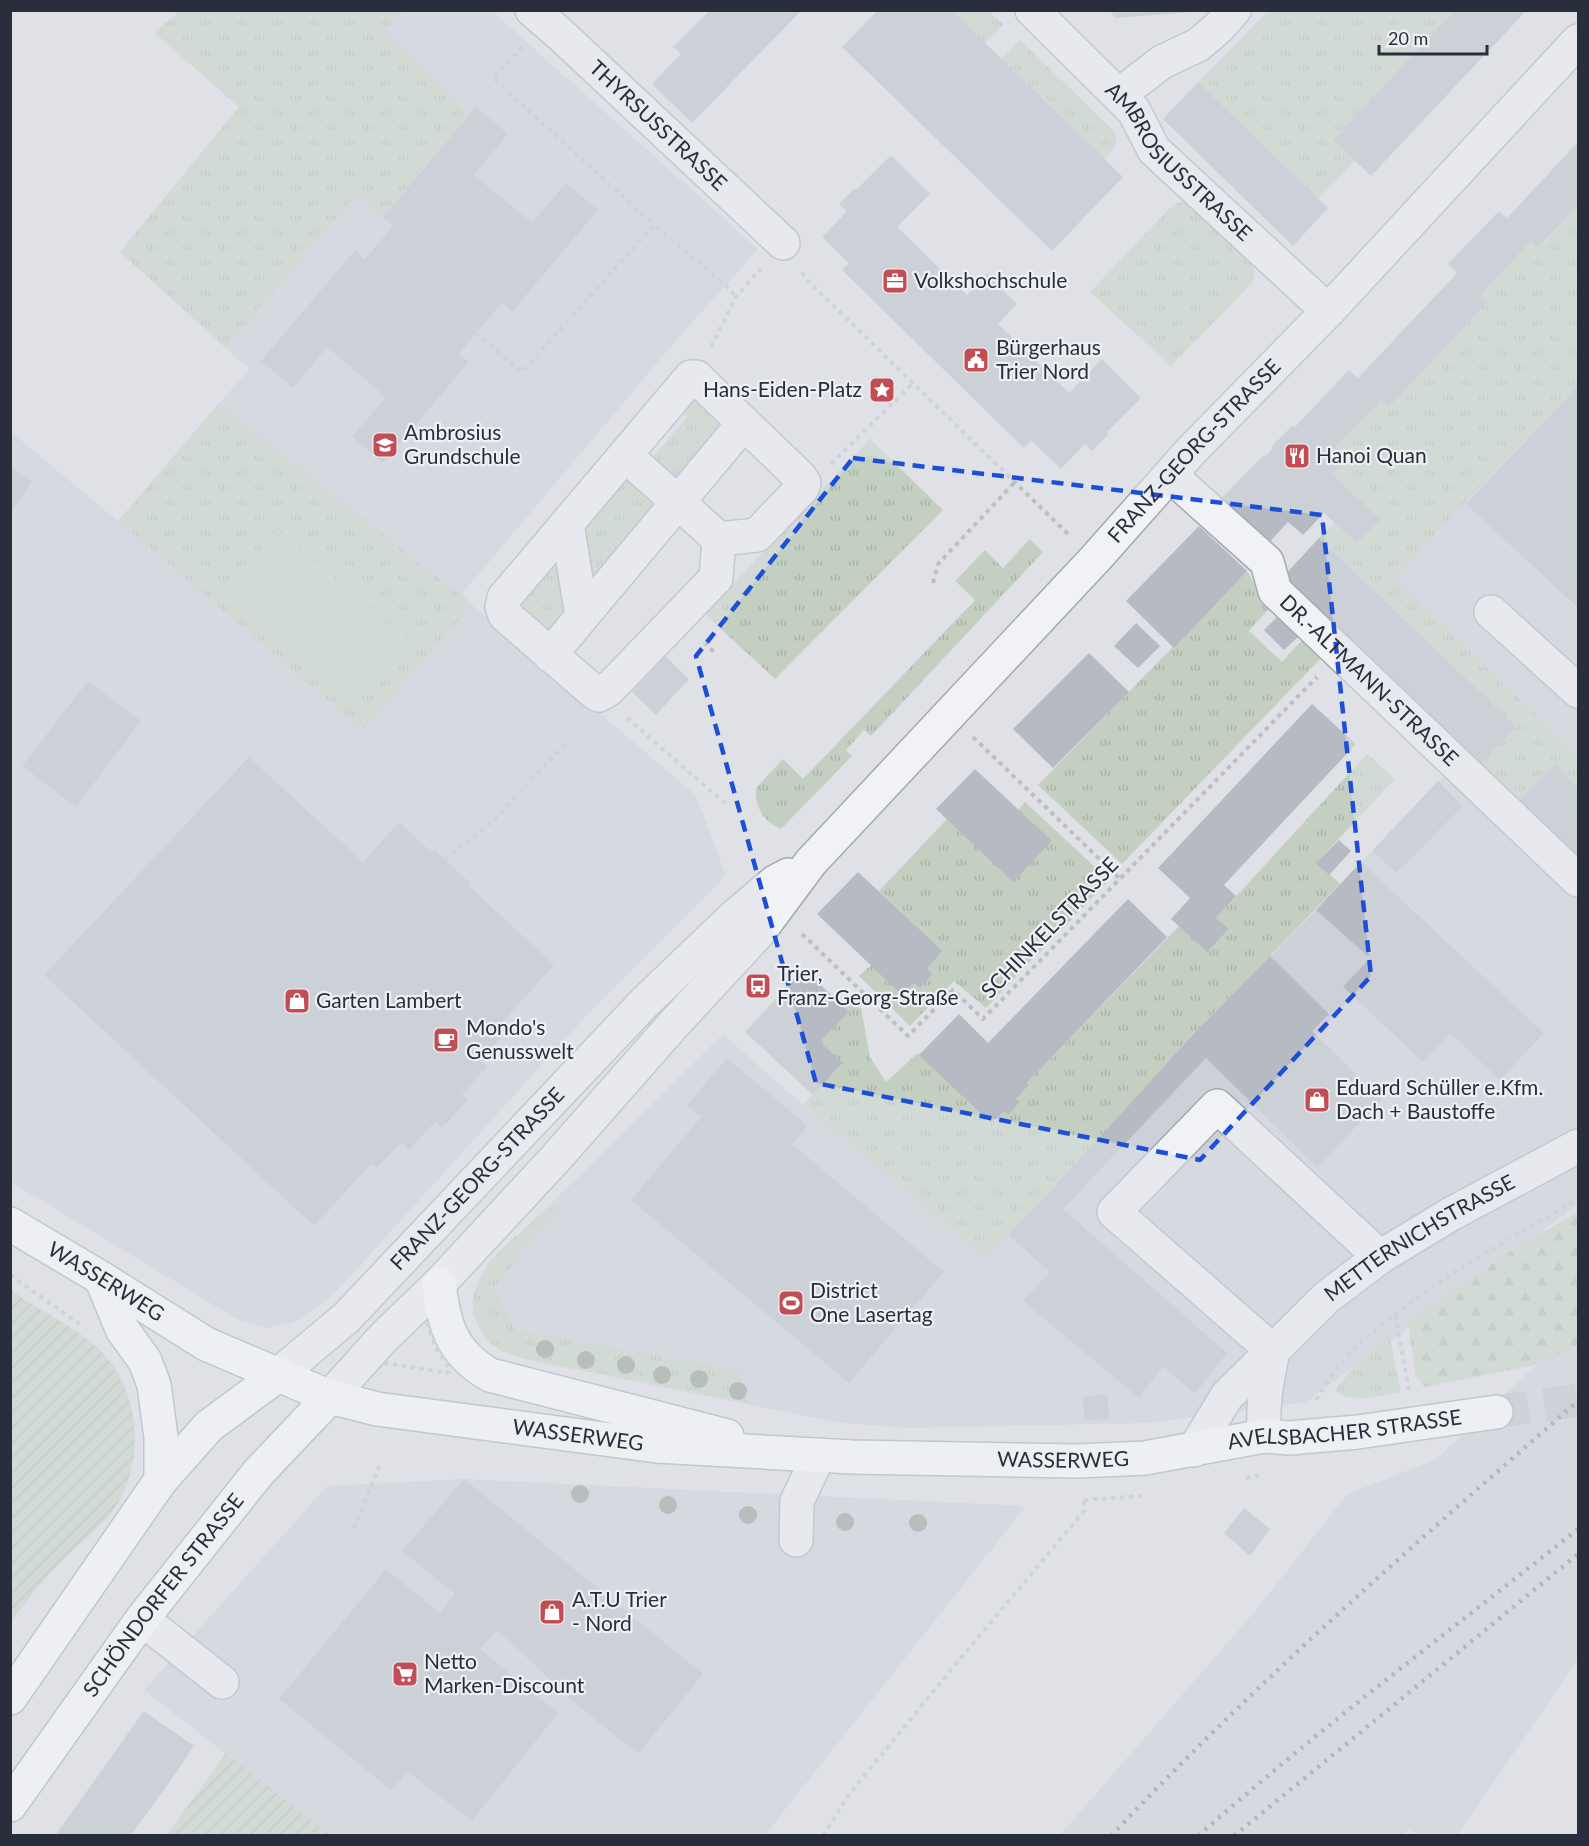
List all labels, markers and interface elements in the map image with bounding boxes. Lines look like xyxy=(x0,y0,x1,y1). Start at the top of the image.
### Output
scale bar xyxy=(1379,18,1487,56)
text: 20 m xyxy=(1388,27,1428,49)
street label: THYRSUSSTRASSE xyxy=(585,54,733,195)
street label: AMBROSIUSSTRASSE xyxy=(1101,76,1258,245)
office icon: Volkshochschule xyxy=(880,266,910,296)
place label: Volkshochschule xyxy=(914,267,1067,292)
place label: Bürgerhaus Trier Nord xyxy=(996,334,1101,383)
public building icon: Bürgerhaus Trier Nord xyxy=(961,345,991,375)
street label: FRANZ-GEORG-STRASSE xyxy=(1102,353,1285,547)
place icon: Hans-Eiden-Platz xyxy=(867,375,897,405)
place label: Hans-Eiden-Platz xyxy=(703,376,862,401)
place label: Ambrosius Grundschule xyxy=(404,419,521,468)
school or university icon: Ambrosius Grundschule xyxy=(370,430,400,460)
restaurant icon: Hanoi Quan xyxy=(1282,441,1312,471)
place label: Hanoi Quan xyxy=(1316,442,1427,467)
street label: DR.-ALTMANN-STRASSE xyxy=(1275,588,1464,770)
street label: SCHINKELSTRASSE xyxy=(975,851,1123,1003)
place label: Trier, Franz-Georg-Straße xyxy=(777,960,959,1009)
bus stop icon: Trier, Franz-Georg-Straße xyxy=(743,971,773,1001)
shop icon: Garten Lambert xyxy=(282,986,312,1016)
place label: Garten Lambert xyxy=(316,987,462,1012)
place label: Mondo's Genusswelt xyxy=(466,1014,574,1063)
cafe icon: Mondo's Genusswelt xyxy=(431,1025,461,1055)
place label: Eduard Schüller e.Kfm. Dach + Baustoffe xyxy=(1336,1074,1543,1123)
street label: FRANZ-GEORG-STRASSE xyxy=(384,1082,569,1275)
shop icon: Eduard Schüller e.Kfm. Dach + Baustoffe xyxy=(1302,1085,1332,1115)
street label: METTERNICHSTRASSE xyxy=(1319,1168,1518,1306)
street label: WASSERWEG xyxy=(44,1235,170,1326)
place label: District One Lasertag xyxy=(810,1277,933,1326)
sports icon: District One Lasertag xyxy=(776,1288,806,1318)
street label: AVELSBACHER STRASSE xyxy=(1225,1403,1463,1454)
street label: WASSERWEG xyxy=(511,1413,645,1455)
street label: WASSERWEG xyxy=(997,1445,1129,1472)
street label: SCHÖNDORFER STRASSE xyxy=(77,1488,248,1701)
place label: A.T.U Trier - Nord xyxy=(572,1586,667,1635)
shop icon: A.T.U Trier - Nord xyxy=(537,1597,567,1627)
place label: Netto Marken-Discount xyxy=(424,1648,585,1697)
supermarket icon: Netto Marken-Discount xyxy=(390,1659,420,1689)

